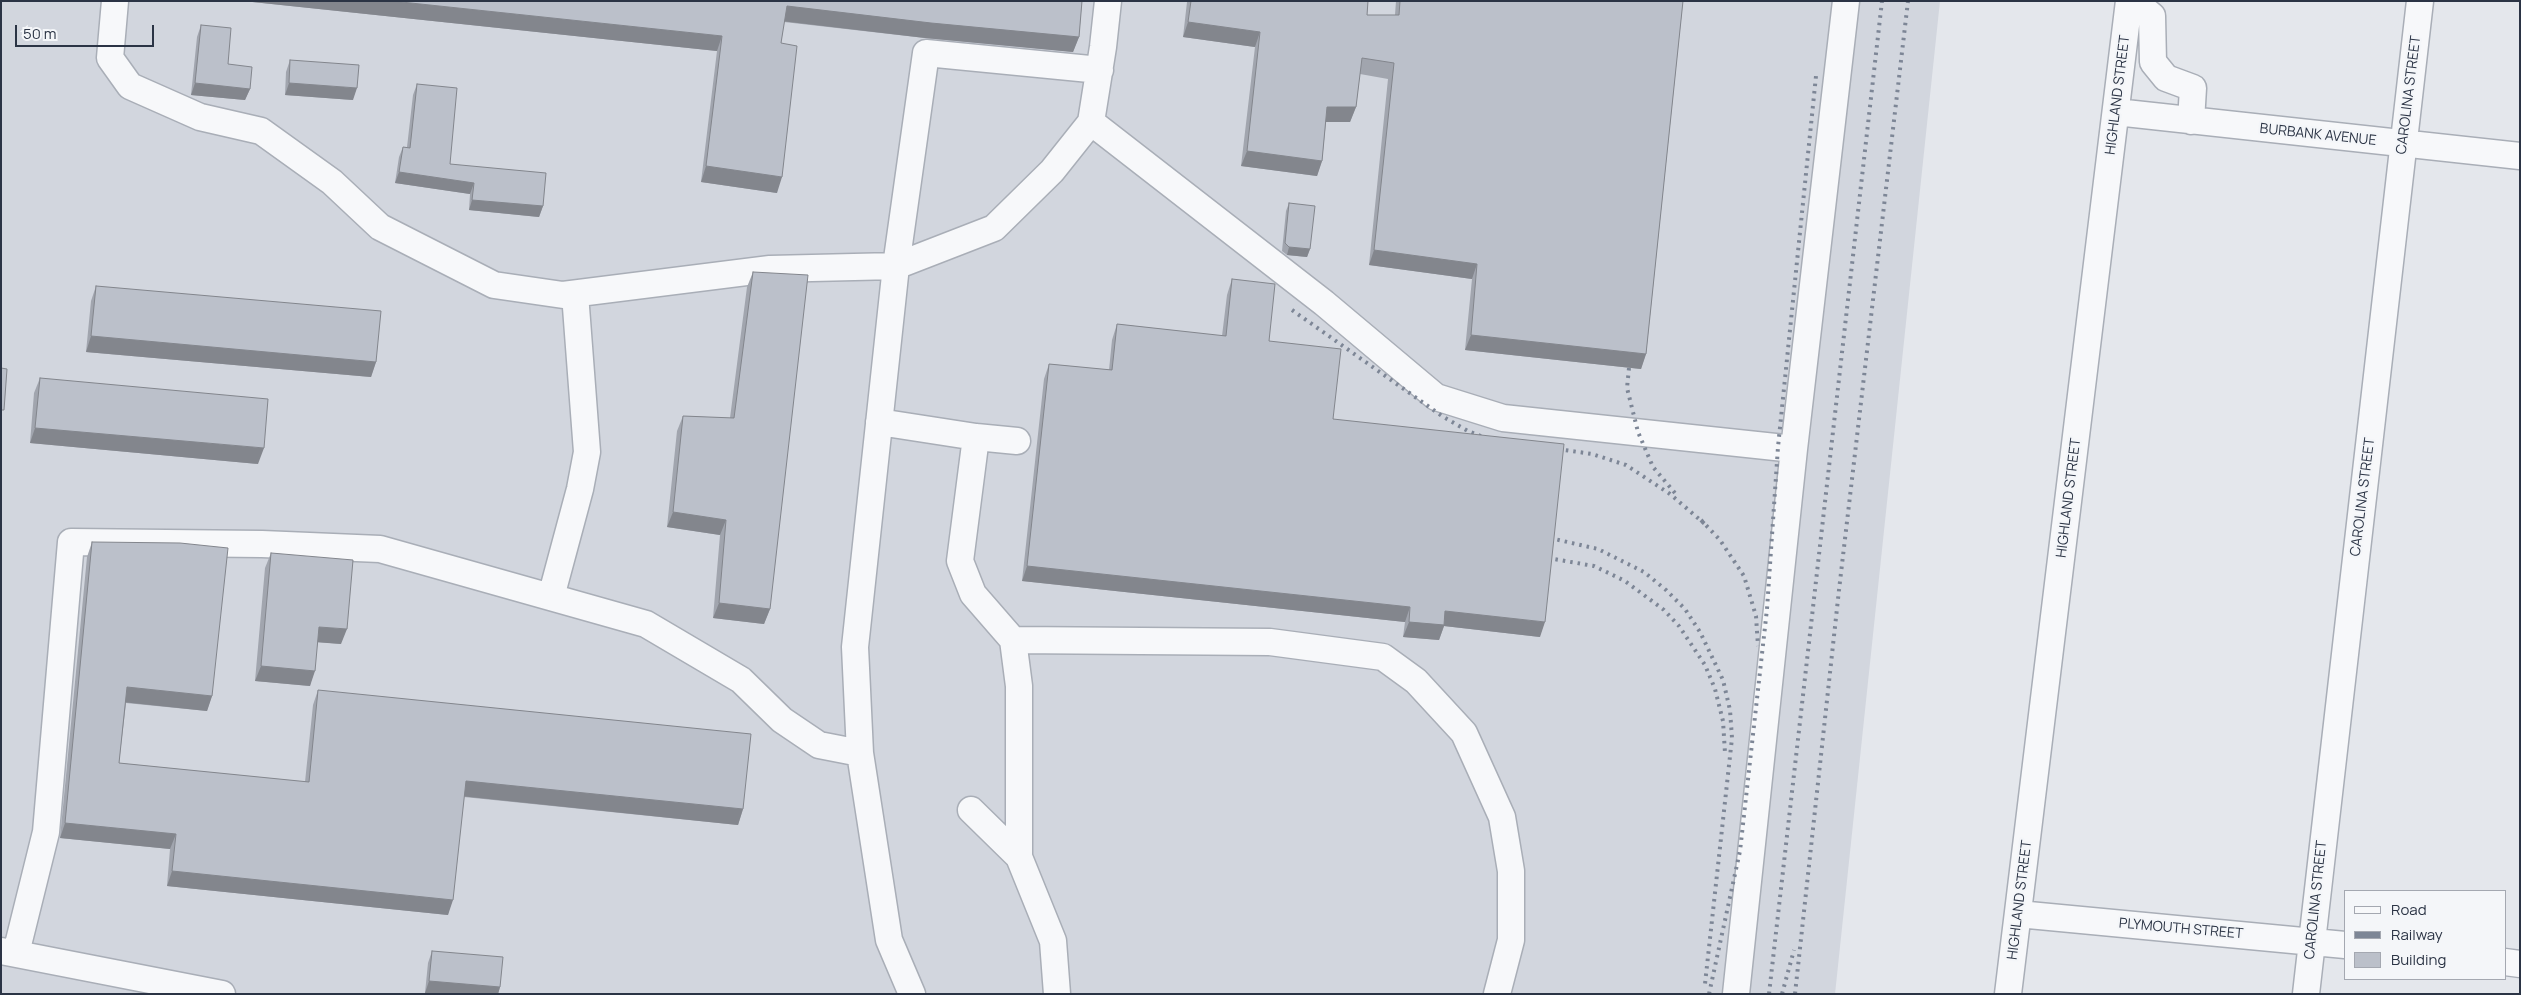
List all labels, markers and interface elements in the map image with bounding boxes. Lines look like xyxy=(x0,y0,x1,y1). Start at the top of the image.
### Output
scale bar xyxy=(18,15,156,47)
text: 50 m xyxy=(23,23,57,44)
street label: HIGHLAND STREET xyxy=(2102,34,2134,156)
street label: CAROLINA STREET xyxy=(2393,35,2425,155)
street label: BURBANK AVENUE xyxy=(2259,121,2377,149)
street label: HIGHLAND STREET xyxy=(2053,437,2085,559)
street label: CAROLINA STREET xyxy=(2347,437,2379,557)
street label: HIGHLAND STREET xyxy=(2004,839,2036,961)
street label: CAROLINA STREET xyxy=(2301,840,2331,960)
legend xyxy=(2344,890,2506,980)
text: Road xyxy=(2391,899,2427,920)
street label: PLYMOUTH STREET xyxy=(2118,915,2244,943)
text: Railway xyxy=(2391,924,2443,945)
text: Building xyxy=(2391,949,2446,970)

